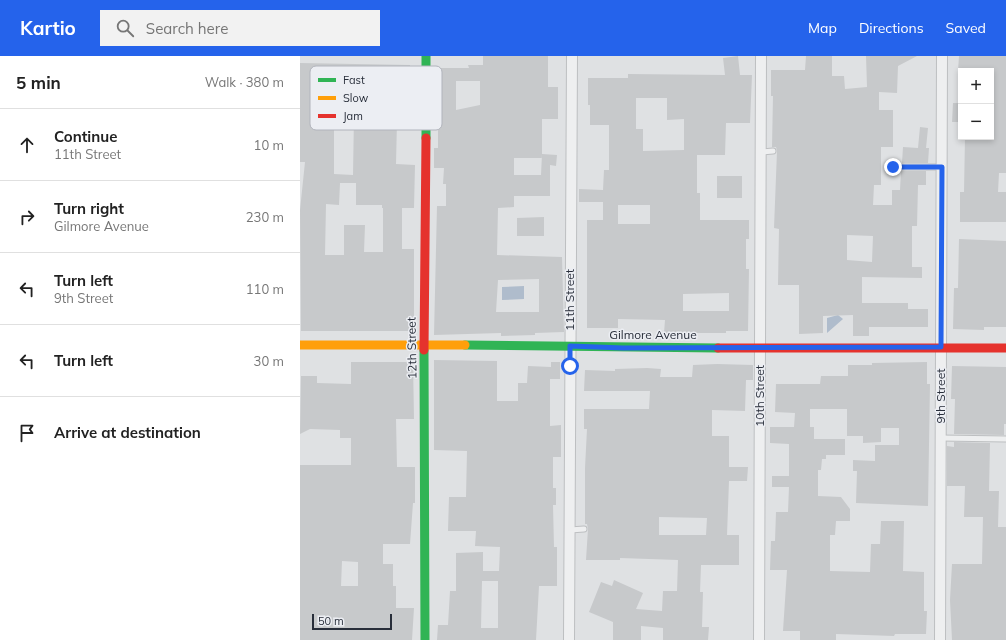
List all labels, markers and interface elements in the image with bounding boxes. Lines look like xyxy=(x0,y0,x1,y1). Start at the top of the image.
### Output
search box xyxy=(100,10,380,46)
text: Kartio xyxy=(20,16,76,40)
icon: search xyxy=(114,17,136,39)
text: Search here xyxy=(146,19,228,38)
text: Map xyxy=(808,19,837,37)
text: Directions xyxy=(859,19,924,37)
text: Saved xyxy=(946,19,986,37)
legend xyxy=(310,66,442,130)
map controls xyxy=(958,68,994,140)
button: + xyxy=(958,68,994,104)
text: 5 min xyxy=(16,72,61,93)
text: Fast xyxy=(343,73,365,87)
text: Walk · 380 m xyxy=(205,74,284,90)
text: Slow xyxy=(343,91,369,105)
button: − xyxy=(958,104,994,140)
text: Jam xyxy=(343,109,363,123)
text: Continue xyxy=(54,127,117,146)
icon: ahead xyxy=(16,134,38,156)
text: 10 m xyxy=(254,137,284,153)
text: 11th Street xyxy=(54,146,121,162)
route end xyxy=(884,158,902,176)
text: Turn right xyxy=(54,199,124,218)
icon: right xyxy=(16,206,38,228)
text: 230 m xyxy=(246,209,284,225)
text: Gilmore Avenue xyxy=(54,218,149,234)
street label: 11th Street xyxy=(562,269,577,331)
text: Turn left xyxy=(54,271,113,290)
icon: left xyxy=(16,278,38,300)
text: 110 m xyxy=(246,281,284,297)
text: 9th Street xyxy=(54,290,113,306)
street label: 12th Street xyxy=(403,317,420,379)
street label: Gilmore Avenue xyxy=(609,327,697,342)
icon: left xyxy=(16,350,38,372)
text: Turn left xyxy=(54,351,113,370)
text: 30 m xyxy=(254,353,284,369)
route start xyxy=(561,357,579,375)
street label: 10th Street xyxy=(752,365,767,427)
street label: 9th Street xyxy=(933,369,948,423)
icon: arrive xyxy=(16,422,38,444)
text: Arrive at destination xyxy=(54,423,201,442)
scale bar xyxy=(312,612,392,631)
text: 50 m xyxy=(318,614,344,628)

